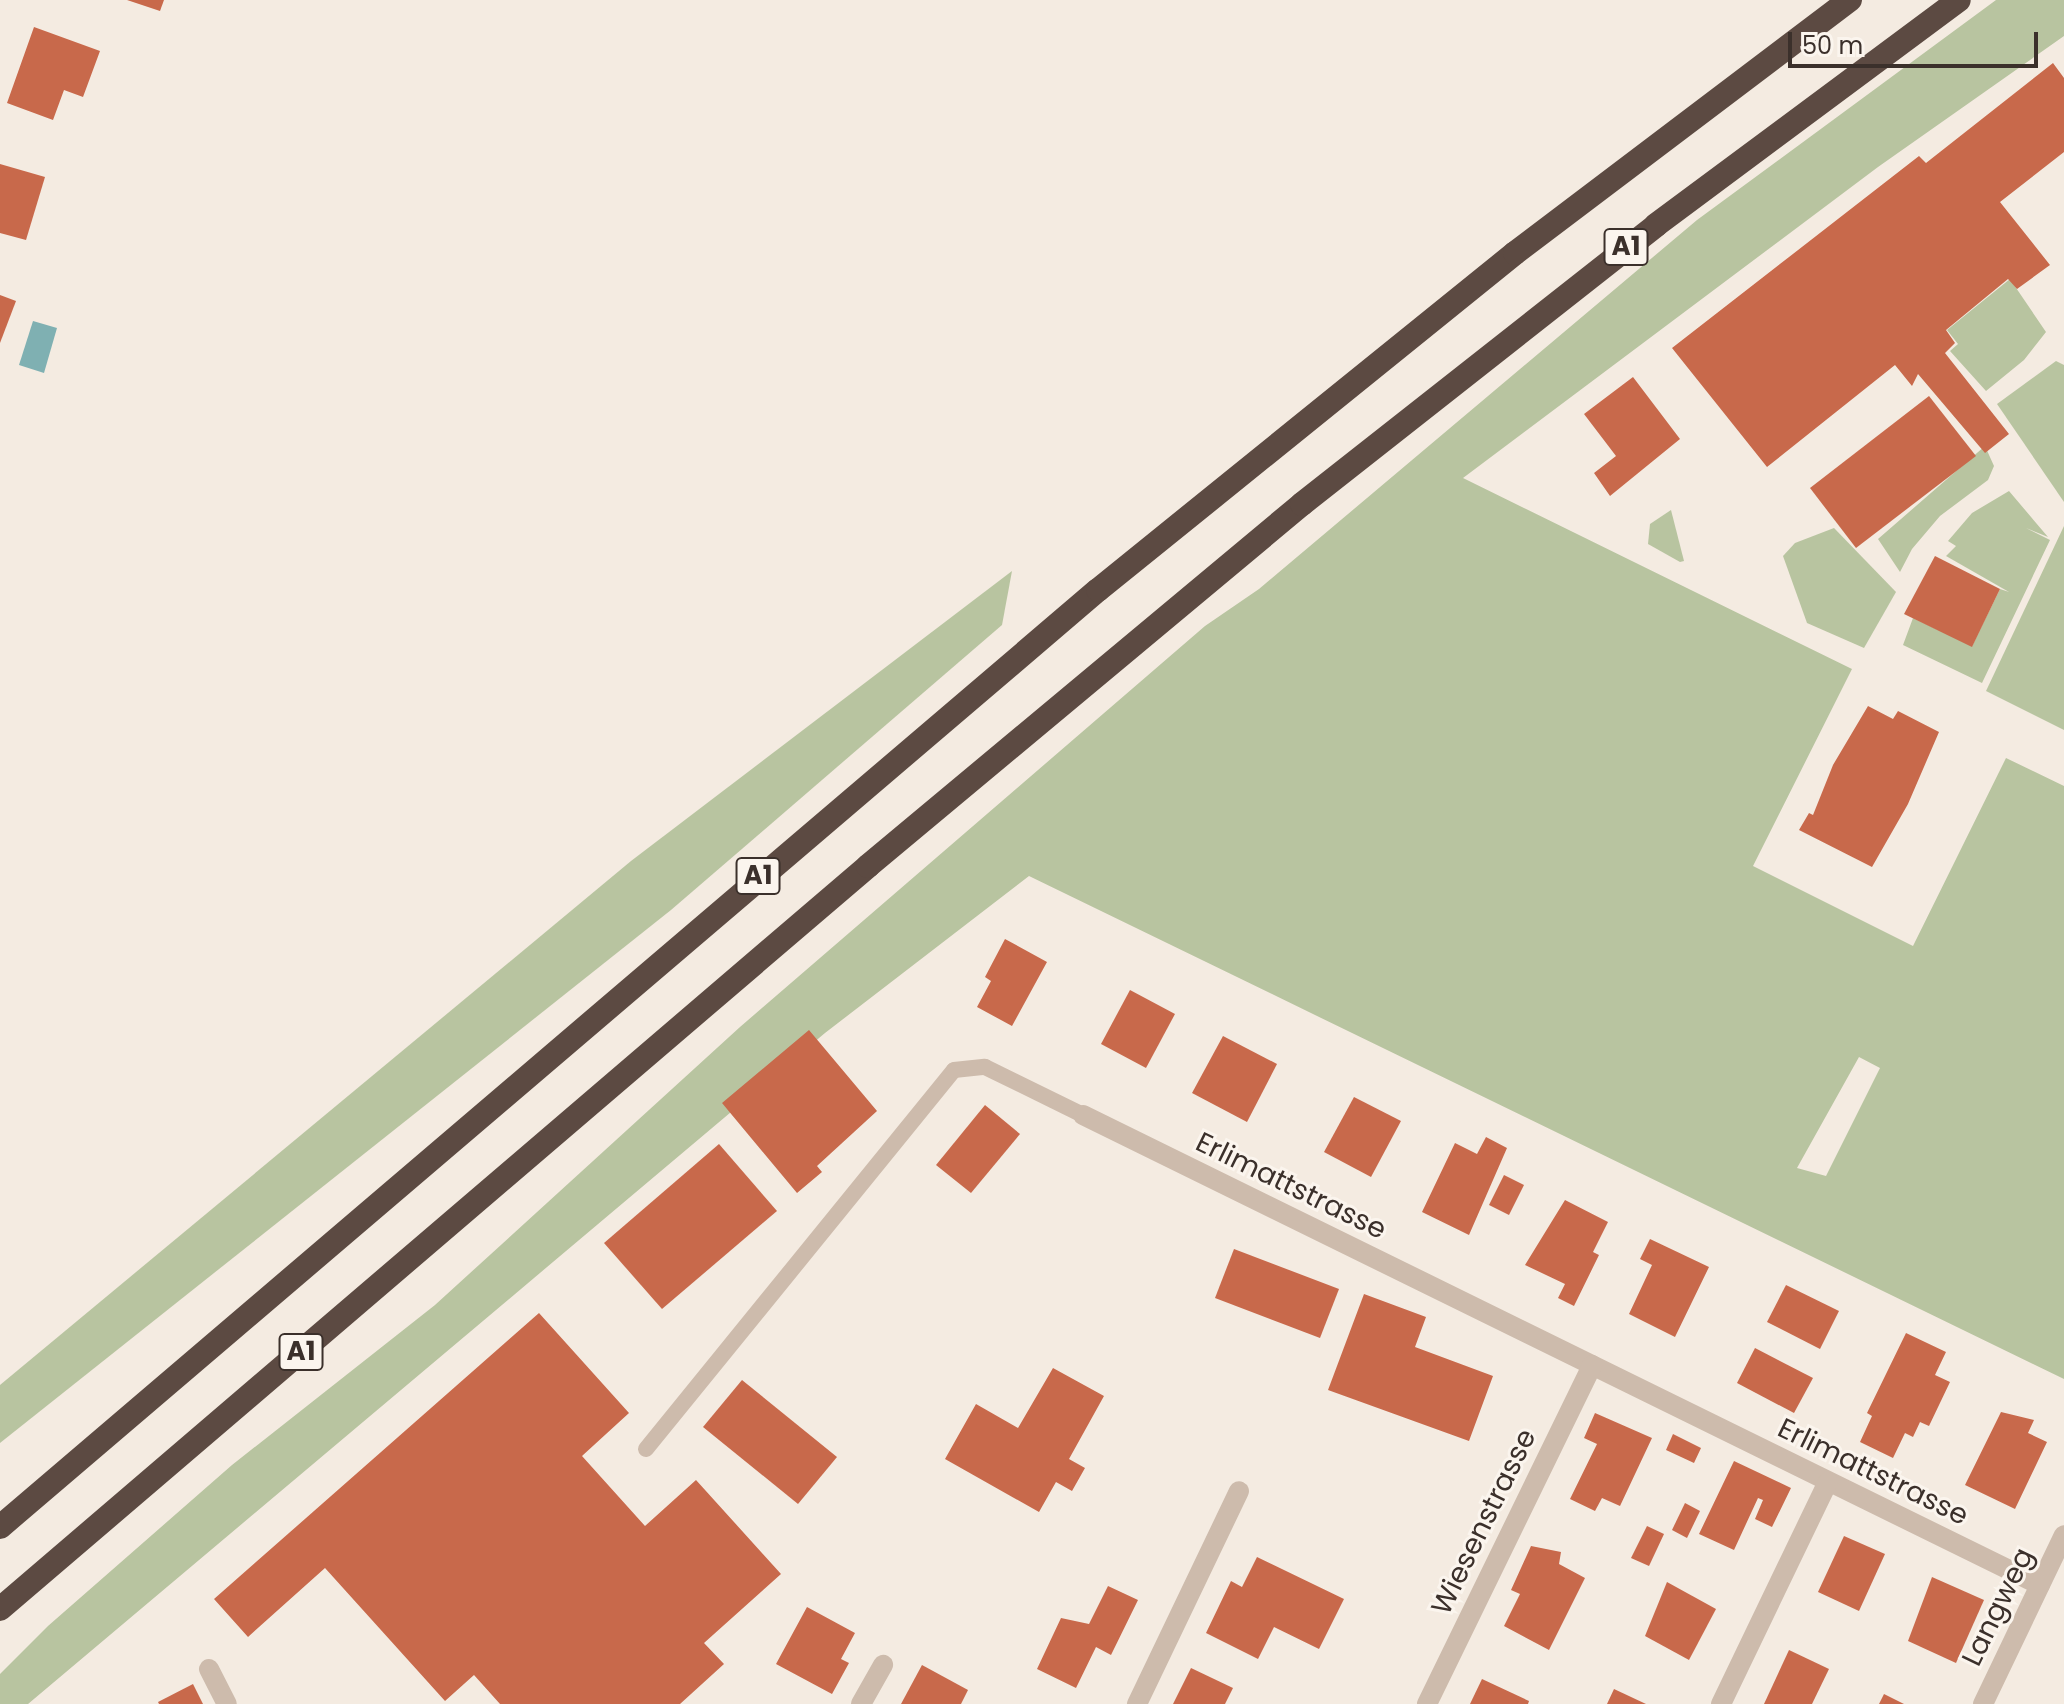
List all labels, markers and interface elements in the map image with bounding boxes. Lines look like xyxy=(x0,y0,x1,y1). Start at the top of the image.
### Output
scale bar xyxy=(1792,16,2042,66)
text: 50 m xyxy=(1802,29,1863,62)
road number: A1 xyxy=(1602,225,1650,269)
road number: A1 xyxy=(734,854,782,898)
street label: Erlimattstrasse xyxy=(1190,1125,1392,1247)
road number: A1 xyxy=(277,1330,325,1374)
street label: Erlimattstrasse xyxy=(1772,1411,1974,1533)
street label: Wiesenstrasse xyxy=(1425,1424,1543,1620)
street label: Langweg xyxy=(1955,1543,2041,1671)

